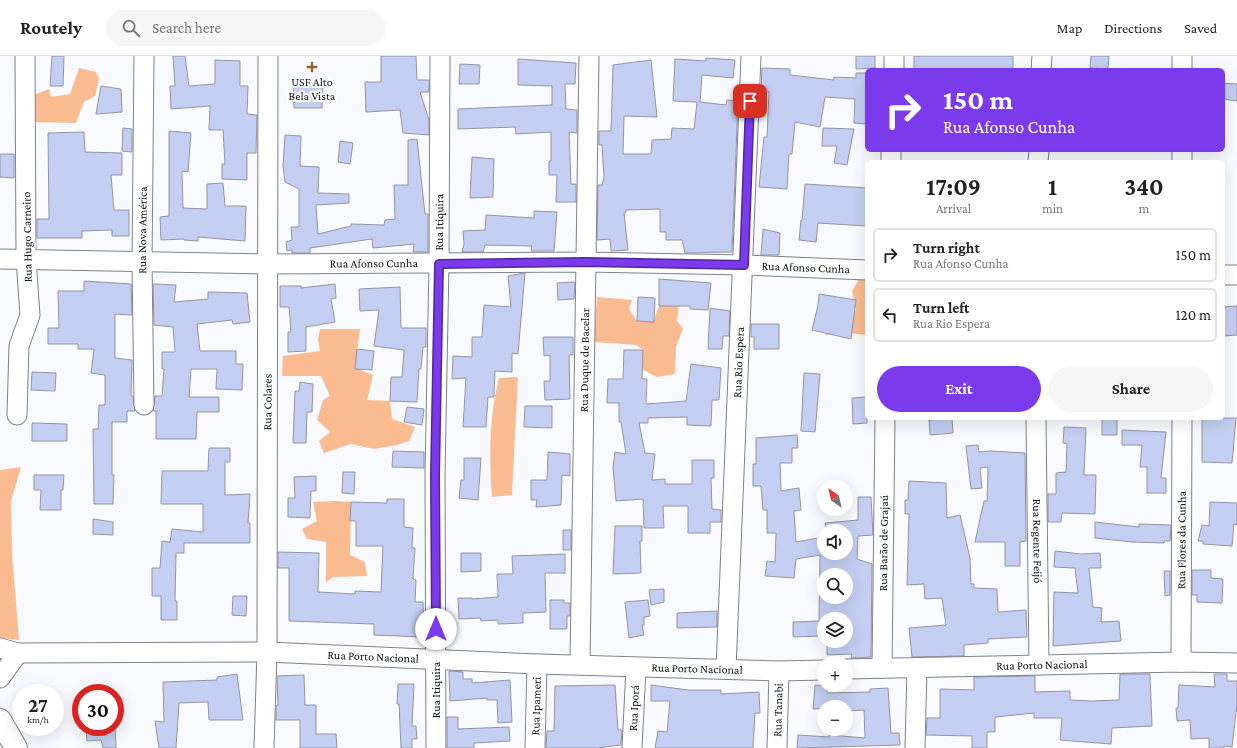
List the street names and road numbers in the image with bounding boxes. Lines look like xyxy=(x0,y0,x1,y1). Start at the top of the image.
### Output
street label: Rua Nova América xyxy=(135,186,150,274)
street label: Rua Hugo Carneiro xyxy=(19,192,35,282)
street label: Rua Itiquira xyxy=(432,193,446,250)
street label: Rua Afonso Cunha xyxy=(330,256,419,271)
street label: Rua Afonso Cunha xyxy=(762,259,851,276)
street label: Rua Duque de Bacelar xyxy=(577,307,592,412)
street label: Rua Rio Espera xyxy=(730,326,747,398)
street label: Rua Colares xyxy=(260,374,274,430)
street label: Rua Flores da Cunha xyxy=(1174,491,1189,589)
street label: Rua Barão de Grajaú xyxy=(876,494,891,591)
street label: Rua Regente Feijó xyxy=(1030,499,1045,583)
street label: Rua Porto Nacional xyxy=(327,648,419,666)
street label: Rua Porto Nacional xyxy=(996,657,1088,673)
street label: Rua Porto Nacional xyxy=(651,660,743,677)
street label: Rua Itiquira xyxy=(429,661,443,718)
street label: Rua Ipameri xyxy=(528,677,544,735)
street label: Rua Tanabi xyxy=(770,683,786,737)
street label: Rua Iporá xyxy=(626,684,642,731)

